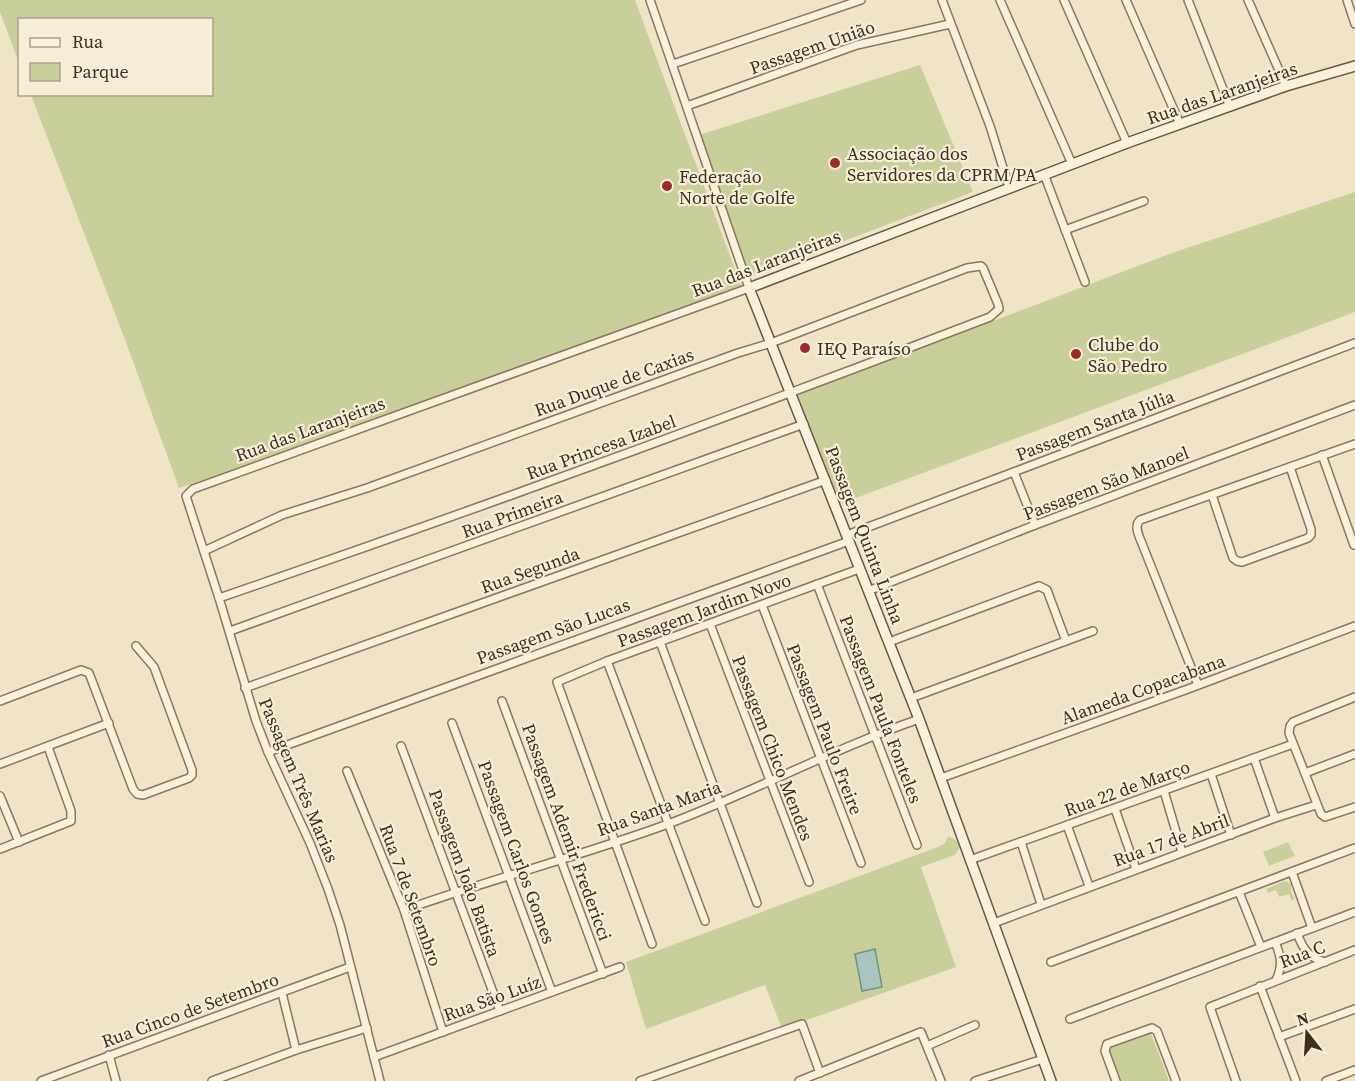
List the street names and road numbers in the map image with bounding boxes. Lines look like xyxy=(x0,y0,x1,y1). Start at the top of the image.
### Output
street label: Passagem União xyxy=(746,14,878,80)
street label: Rua das Laranjeiras xyxy=(1143,55,1301,130)
street label: Rua das Laranjeiras xyxy=(688,223,844,303)
street label: Rua Duque de Caxias xyxy=(531,341,697,422)
street label: Passagem Santa Júlia xyxy=(1012,383,1179,467)
street label: Rua das Laranjeiras xyxy=(232,390,389,468)
street label: Rua Princesa Izabel xyxy=(523,408,679,486)
street label: Passagem São Manoel xyxy=(1020,440,1192,526)
street label: Passagem Quinta Linha xyxy=(820,442,911,628)
street label: Rua Primeira xyxy=(458,484,567,544)
street label: Rua Segunda xyxy=(477,540,584,599)
street label: Passagem Jardim Novo xyxy=(614,567,795,653)
street label: Passagem São Lucas xyxy=(473,592,634,670)
street label: Passagem Paula Fonteles xyxy=(834,611,928,807)
street label: Passagem Paulo Freire xyxy=(781,640,869,818)
street label: Alameda Copacabana xyxy=(1057,647,1229,730)
street label: Passagem Chico Mendes xyxy=(726,652,820,844)
street label: Passagem Três Marias xyxy=(253,694,345,866)
street label: Passagem Ademir Fredericci xyxy=(516,720,618,944)
street label: Rua 22 de Março xyxy=(1061,754,1193,822)
street label: Passagem Carlos Gomes xyxy=(472,757,562,947)
street label: Rua Santa Maria xyxy=(593,774,725,842)
street label: Passagem João Batista xyxy=(423,786,507,961)
street label: Rua 17 de Abril xyxy=(1109,807,1233,873)
street label: Rua 7 de Setembro xyxy=(374,820,448,970)
street label: Rua C xyxy=(1276,934,1328,974)
street label: Rua Cinco de Setembro xyxy=(98,966,282,1054)
street label: Rua São Luíz xyxy=(440,969,544,1027)

